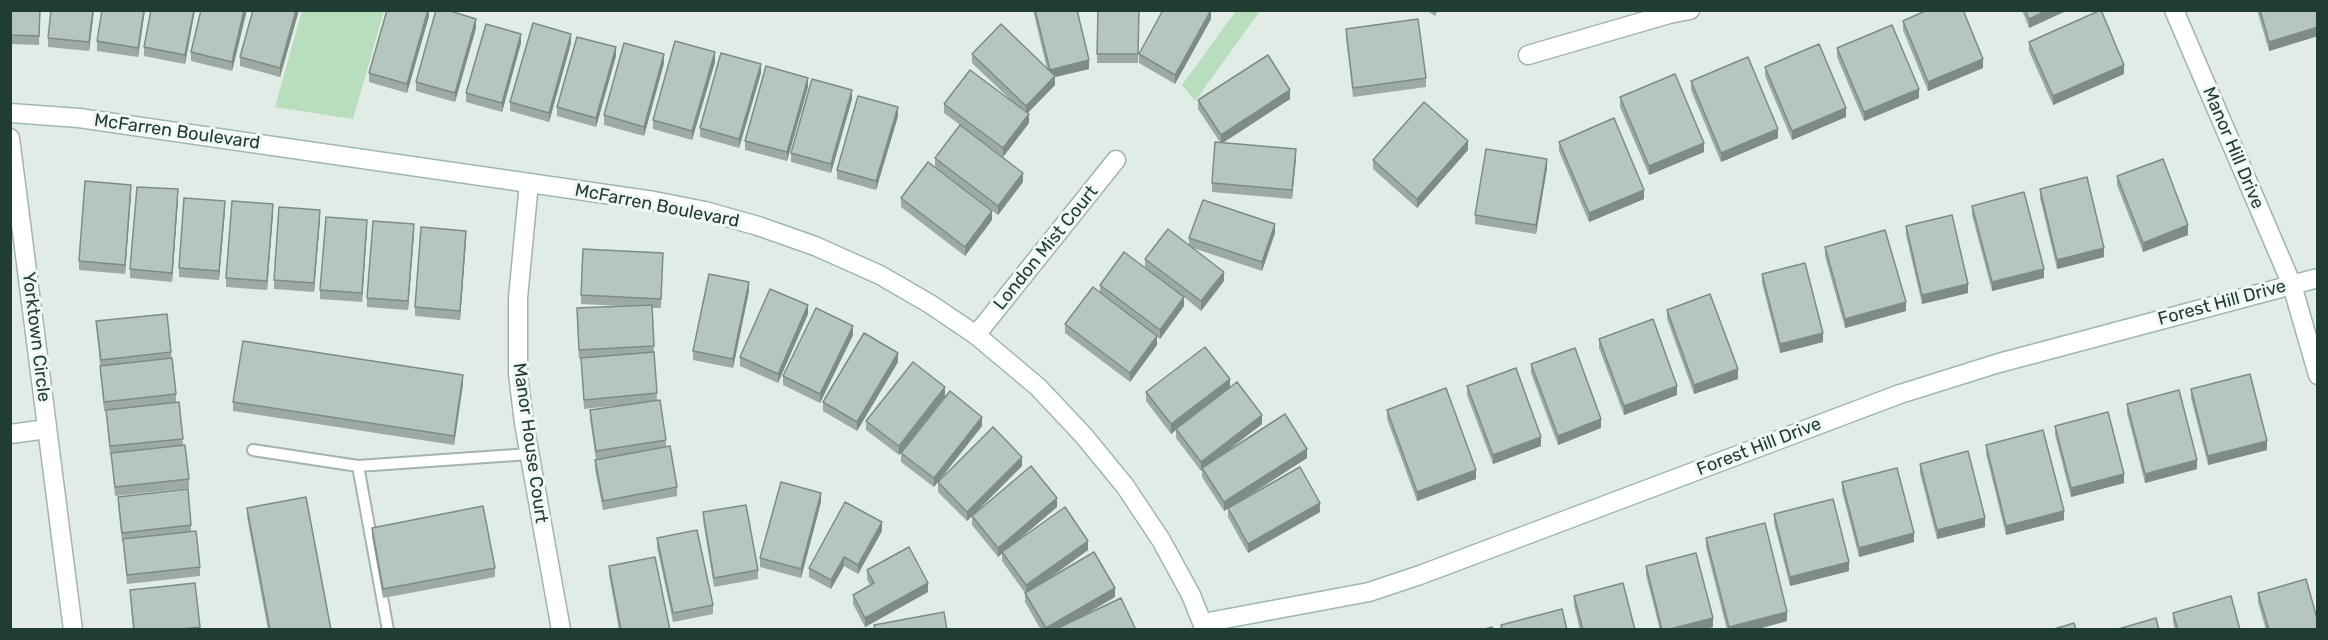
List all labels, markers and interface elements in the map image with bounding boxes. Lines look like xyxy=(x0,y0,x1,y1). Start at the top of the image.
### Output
street label: Manor Hill Drive xyxy=(2198,84,2268,212)
street label: McFarren Boulevard xyxy=(93,110,261,154)
street label: McFarren Boulevard xyxy=(573,179,741,233)
street label: London Mist Court xyxy=(989,181,1103,315)
street label: Yorktown Circle xyxy=(17,271,55,403)
street label: Forest Hill Drive xyxy=(2156,276,2288,330)
street label: Manor House Court xyxy=(508,362,552,524)
street label: Forest Hill Drive xyxy=(1694,413,1824,481)

